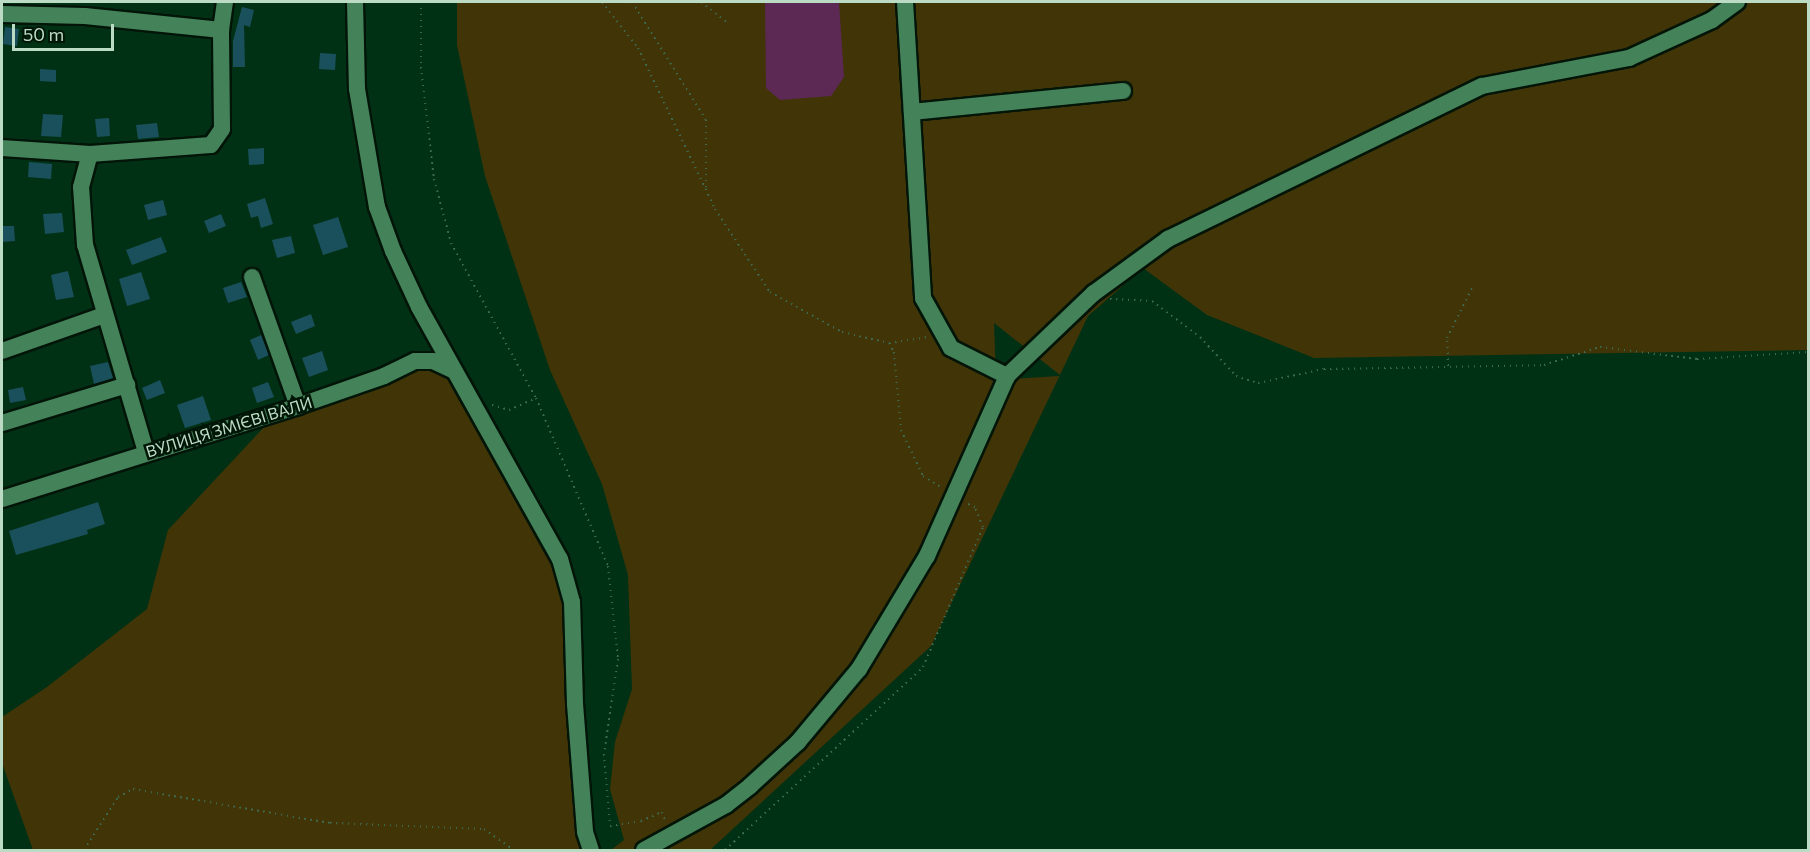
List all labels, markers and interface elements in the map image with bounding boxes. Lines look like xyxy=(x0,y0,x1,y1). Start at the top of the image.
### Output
scale bar xyxy=(15,12,117,50)
text: 50 m xyxy=(23,23,64,45)
street label: ВУЛИЦЯ ЗМІЄВІ ВАЛИ xyxy=(144,393,314,461)

